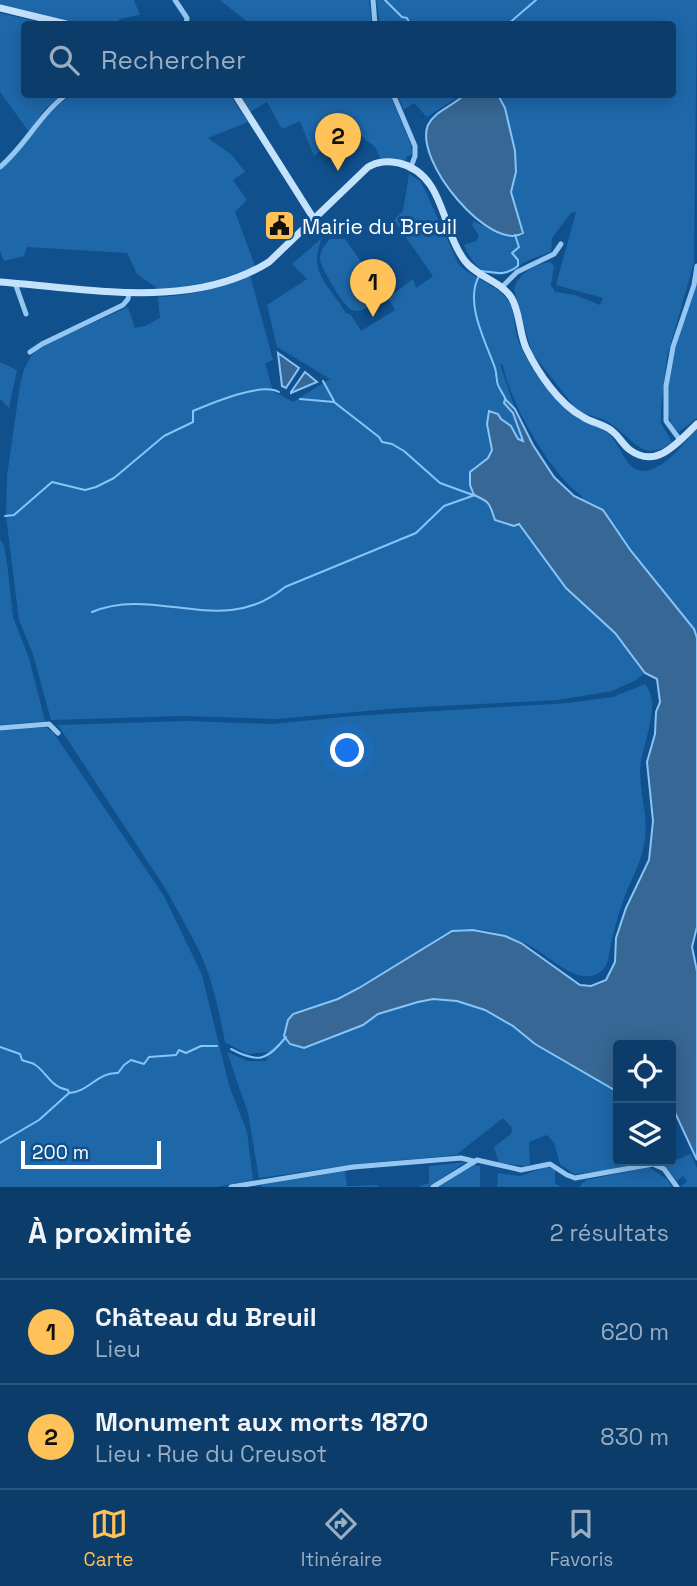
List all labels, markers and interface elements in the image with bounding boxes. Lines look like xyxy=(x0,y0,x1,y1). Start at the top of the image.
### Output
search box xyxy=(21,21,676,98)
icon: search xyxy=(45,41,83,79)
text: Rechercher xyxy=(101,43,246,77)
pin: 2 xyxy=(315,113,361,171)
public building icon: Mairie du Breuil xyxy=(262,209,296,243)
place label: Mairie du Breuil xyxy=(302,213,457,240)
pin: 1 xyxy=(350,259,396,317)
your location xyxy=(330,733,364,767)
map controls xyxy=(613,1040,676,1166)
button: locate xyxy=(613,1040,676,1103)
button: layers xyxy=(613,1103,676,1166)
scale bar xyxy=(21,1138,161,1170)
text: 200 m xyxy=(32,1140,89,1165)
text: À proximité xyxy=(28,1213,192,1252)
text: 2 résultats xyxy=(550,1218,669,1248)
text: Château du Breuil xyxy=(95,1300,317,1334)
text: 1 xyxy=(46,1317,56,1347)
text: 620 m xyxy=(601,1317,669,1347)
text: Lieu xyxy=(95,1334,141,1364)
text: Monument aux morts 1870 xyxy=(95,1405,428,1439)
text: 2 xyxy=(44,1422,58,1452)
text: 830 m xyxy=(600,1422,669,1452)
text: Lieu · Rue du Creusot xyxy=(95,1439,327,1469)
tab: Carte xyxy=(84,1505,134,1572)
tab: Itinéraire xyxy=(301,1505,382,1572)
tab: Favoris xyxy=(549,1505,613,1572)

